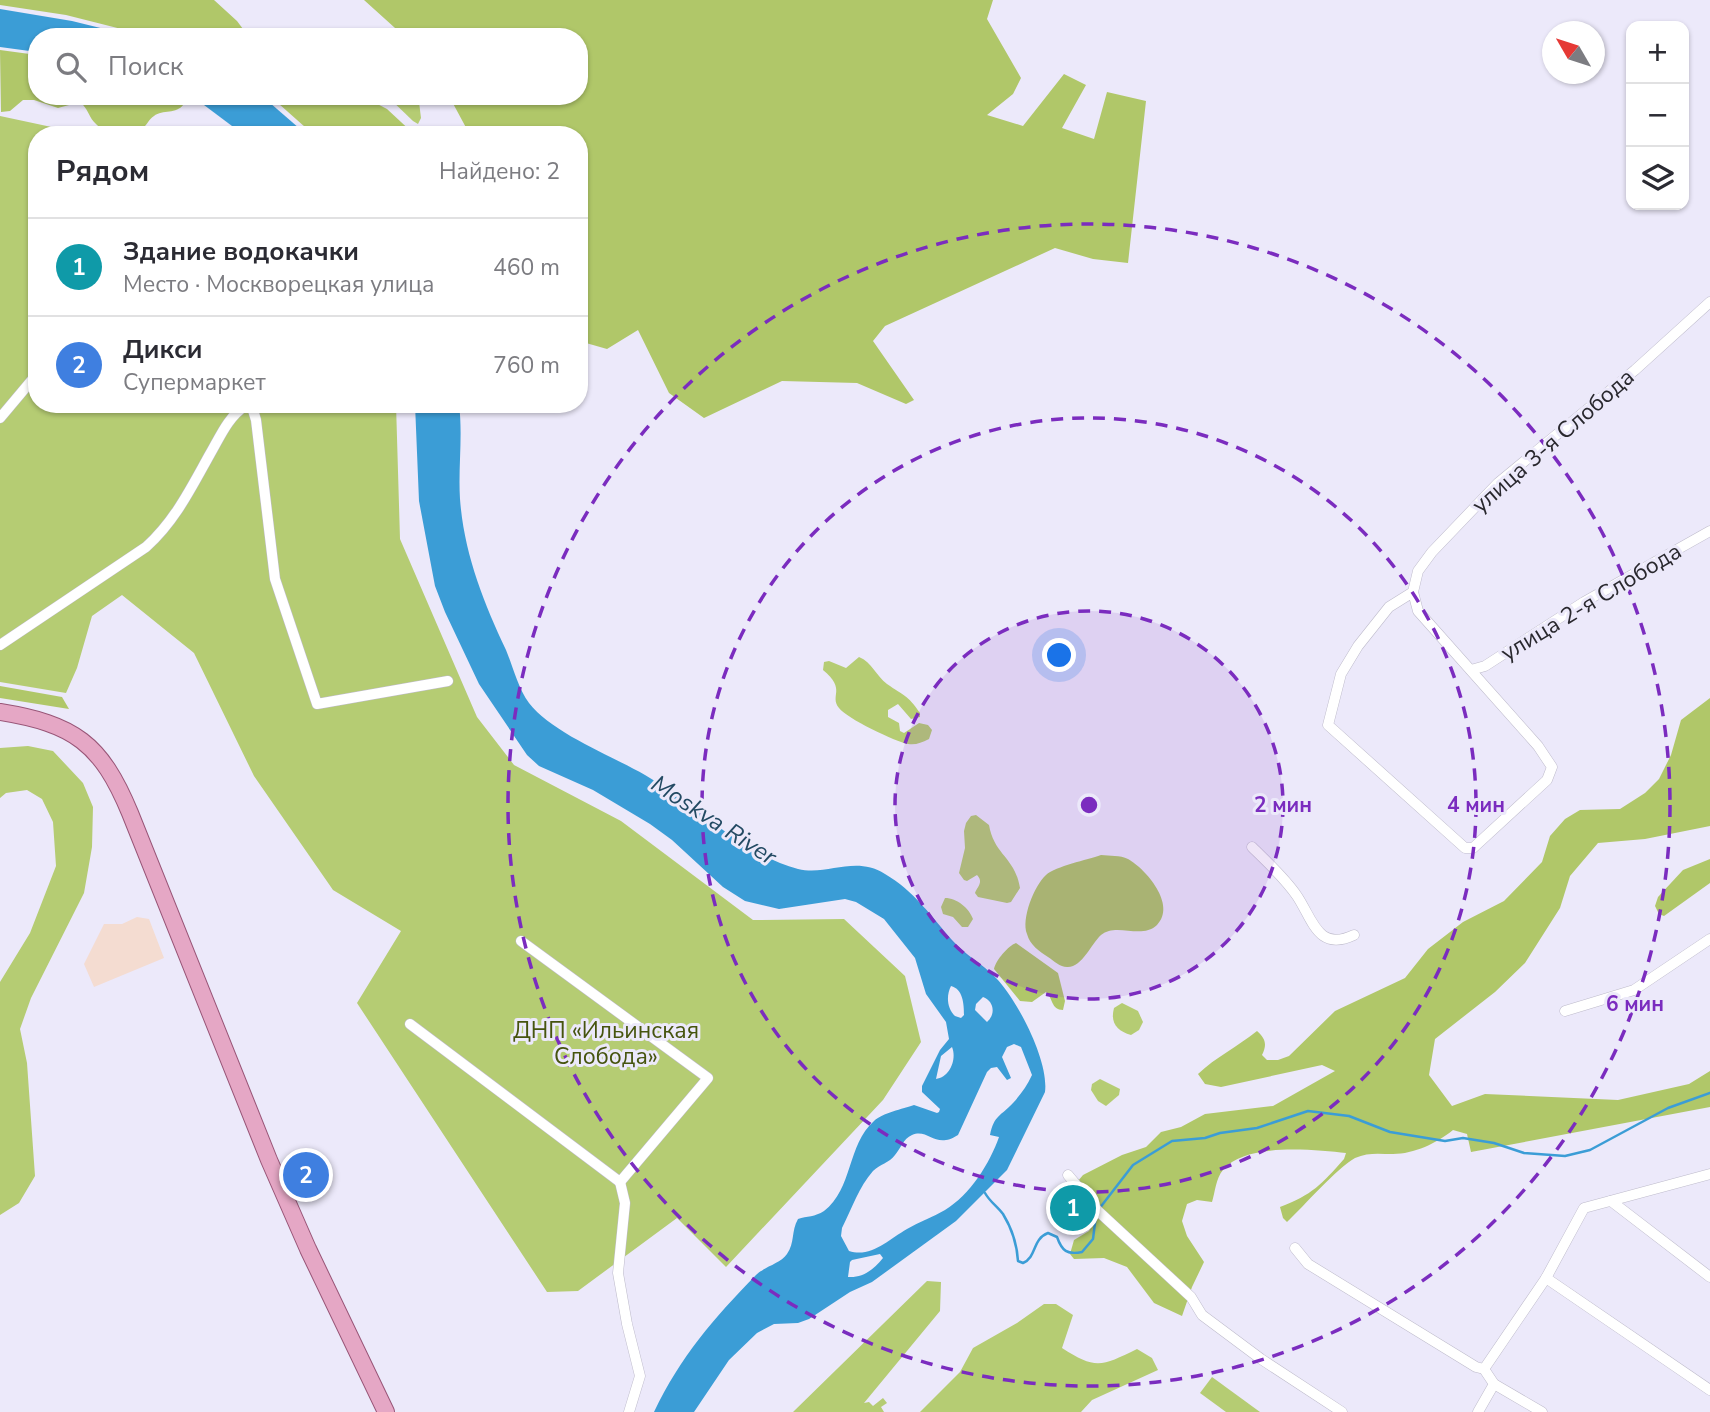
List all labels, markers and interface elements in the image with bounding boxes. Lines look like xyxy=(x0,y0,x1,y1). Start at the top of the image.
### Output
north arrow xyxy=(1542,21,1605,84)
map controls xyxy=(1626,21,1689,210)
button: + xyxy=(1626,21,1689,84)
search box xyxy=(28,28,588,105)
icon: search xyxy=(52,48,90,86)
text: Поиск xyxy=(108,49,184,84)
button: − xyxy=(1626,84,1689,147)
button: layers xyxy=(1626,147,1689,210)
text: Рядом xyxy=(56,151,149,192)
text: Найдено: 2 xyxy=(439,156,560,187)
text: Здание водокачки xyxy=(123,234,359,269)
text: 1 xyxy=(72,252,86,283)
text: 460 m xyxy=(493,252,560,283)
text: Место · Москворецкая улица xyxy=(123,269,434,300)
text: Дикси xyxy=(123,332,202,367)
text: 2 xyxy=(72,350,86,381)
text: 760 m xyxy=(493,350,560,381)
street label: улица 3-я Слобода xyxy=(1465,362,1641,520)
text: Супермаркет xyxy=(123,367,266,398)
street label: улица 2-я Слобода xyxy=(1495,536,1687,668)
your location xyxy=(1042,638,1076,672)
water label: Moskva River xyxy=(645,768,784,873)
text: 2 мин xyxy=(1254,791,1312,819)
text: 4 мин xyxy=(1447,791,1505,819)
centre of rings xyxy=(1077,793,1101,817)
text: 6 мин xyxy=(1606,990,1664,1018)
park label: ДНП «Ильинская Слобода» xyxy=(513,1015,699,1072)
pin: 2 xyxy=(283,1149,329,1201)
pin: 1 xyxy=(1050,1182,1096,1234)

